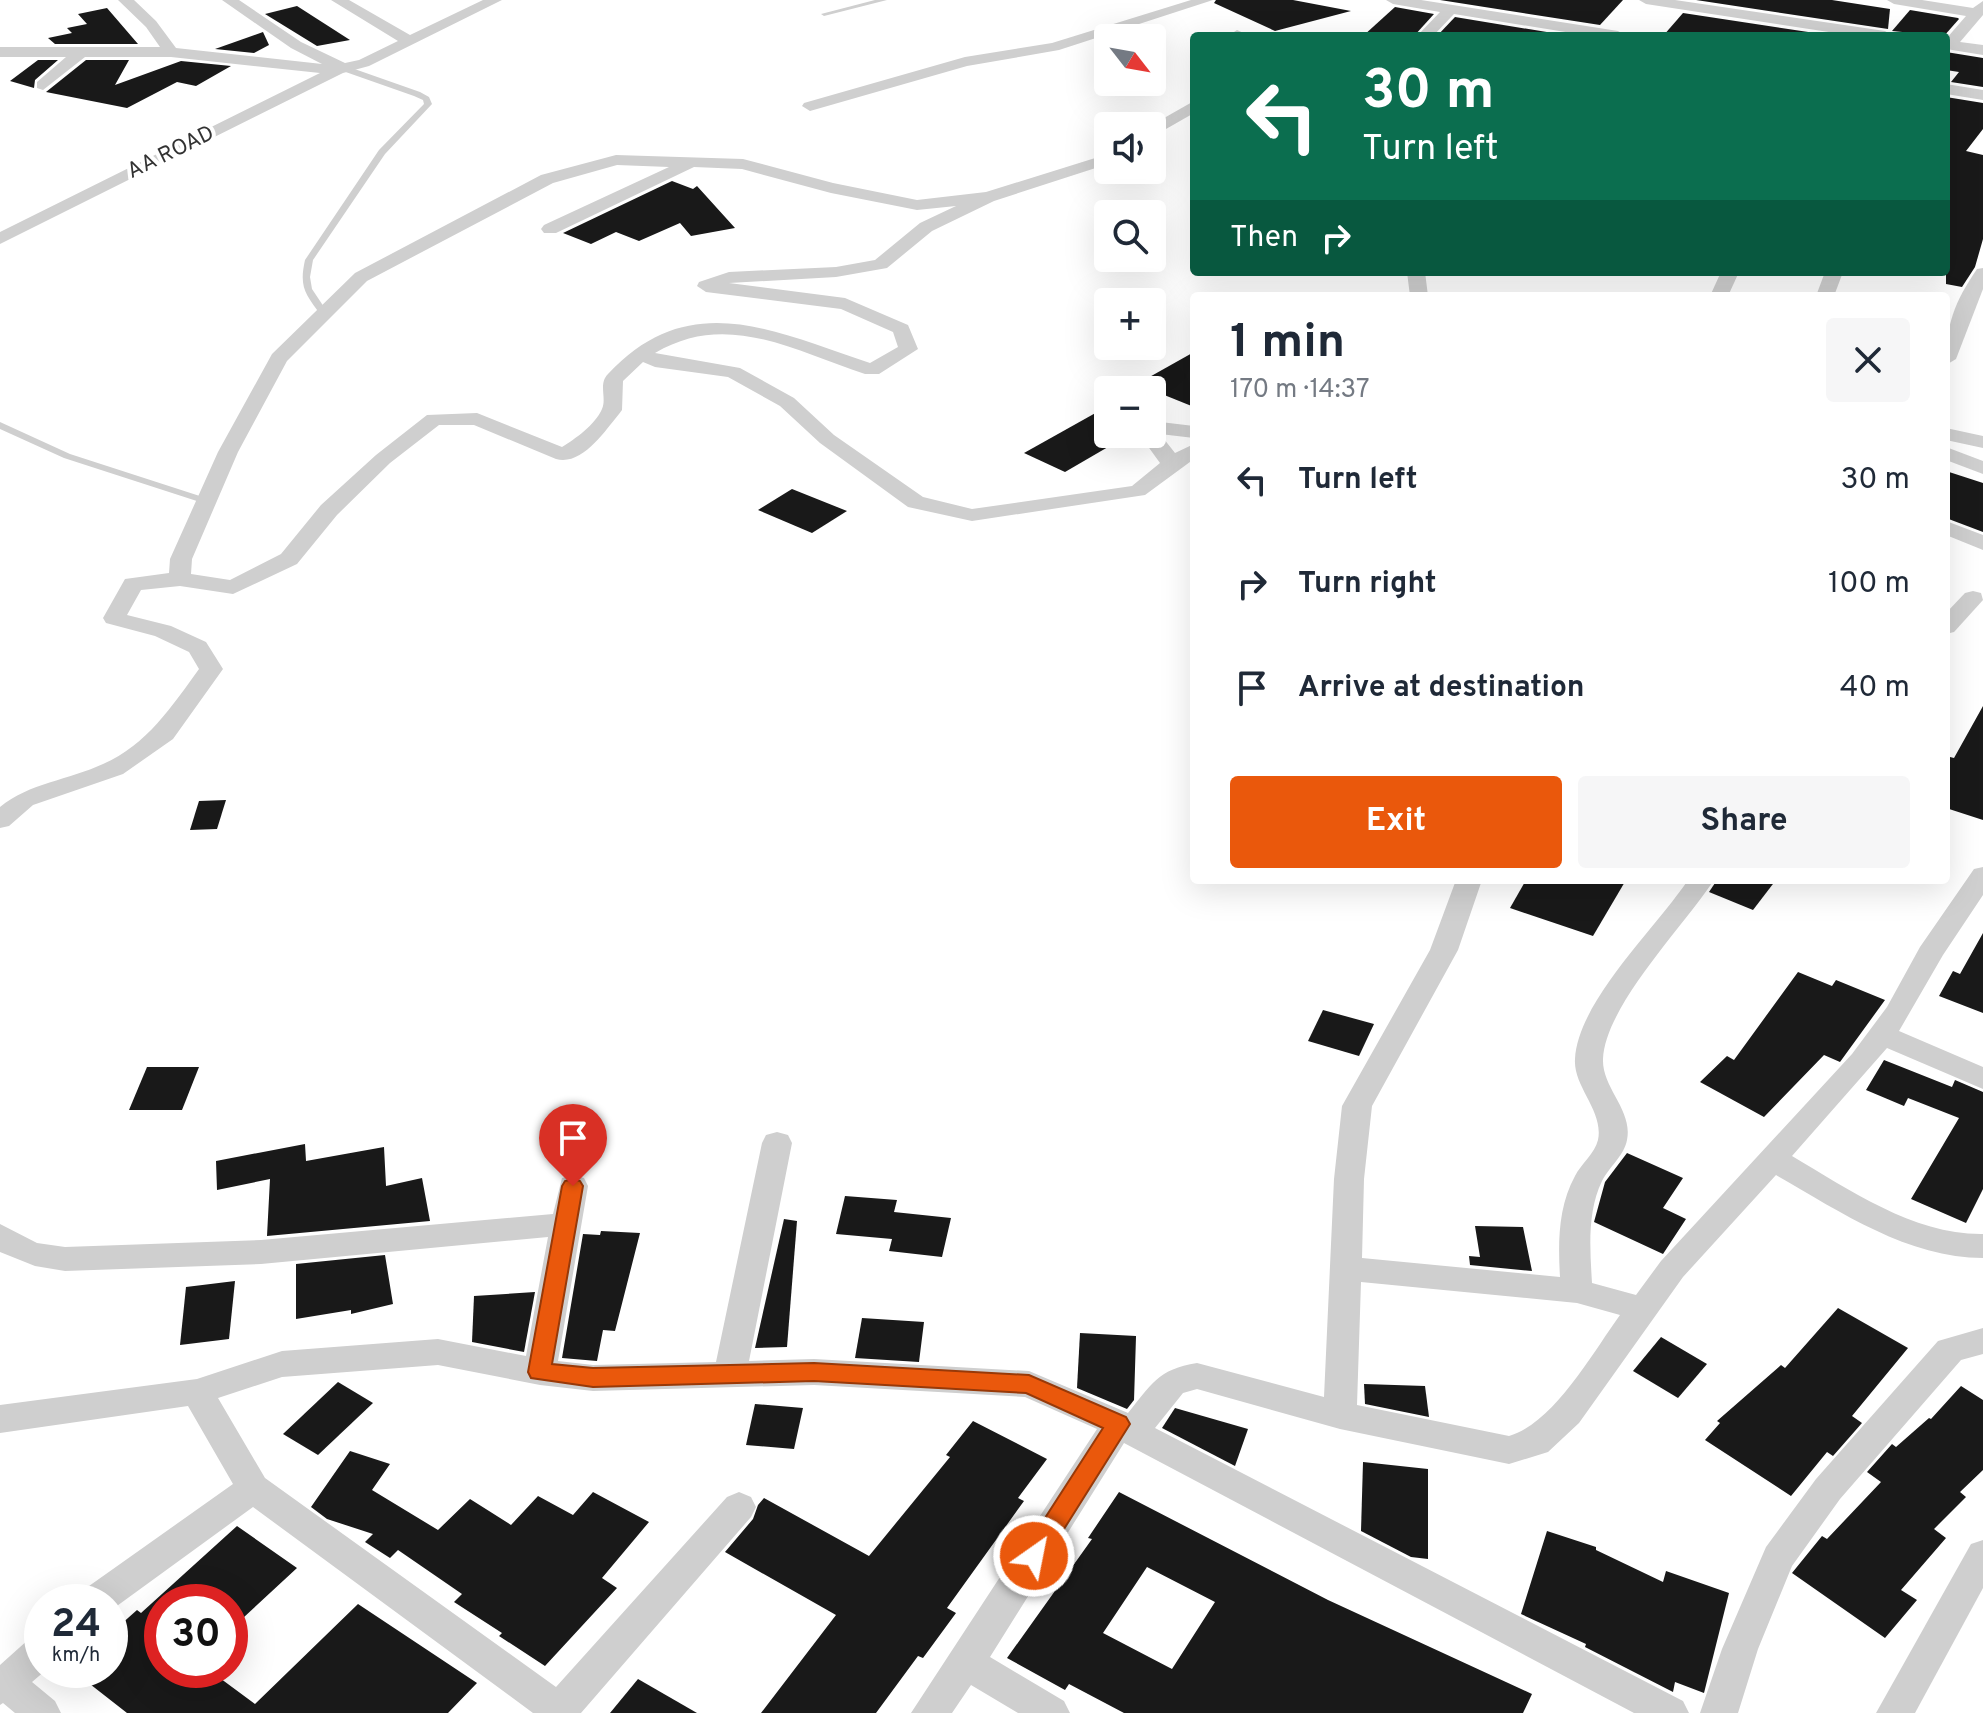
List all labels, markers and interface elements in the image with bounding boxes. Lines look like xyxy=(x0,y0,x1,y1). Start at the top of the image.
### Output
north arrow xyxy=(1094,24,1166,96)
map controls xyxy=(1094,24,1166,448)
text: 30 m xyxy=(1362,58,1495,128)
icon: left xyxy=(1230,64,1334,168)
button: sound xyxy=(1094,112,1166,184)
street label: AA ROAD xyxy=(123,120,219,186)
text: Turn left xyxy=(1362,127,1499,173)
button: search xyxy=(1094,200,1166,272)
icon: right xyxy=(1314,216,1358,260)
text: Then xyxy=(1230,220,1298,257)
button: + xyxy=(1094,288,1166,360)
text: 1 min xyxy=(1230,314,1345,374)
button: close xyxy=(1826,318,1910,402)
text: 170 m · 14:37 xyxy=(1230,374,1370,407)
button: − xyxy=(1094,376,1166,448)
icon: left xyxy=(1230,458,1274,502)
text: Turn left xyxy=(1298,462,1418,499)
text: 30 m xyxy=(1841,462,1910,499)
icon: right xyxy=(1230,562,1274,606)
text: Turn right xyxy=(1298,566,1436,603)
text: 100 m xyxy=(1828,566,1910,603)
icon: arrive xyxy=(1230,666,1274,710)
text: Arrive at destination xyxy=(1298,670,1584,707)
text: 40 m xyxy=(1840,670,1910,707)
button: Exit xyxy=(1230,776,1562,868)
button: Share xyxy=(1578,776,1910,868)
pin xyxy=(539,1104,607,1186)
icon: arrive xyxy=(551,1116,595,1160)
position arrow xyxy=(992,1514,1076,1598)
speed limit sign: 30 xyxy=(144,1584,248,1688)
text: 24 xyxy=(51,1601,101,1651)
text: km/h xyxy=(52,1643,100,1669)

